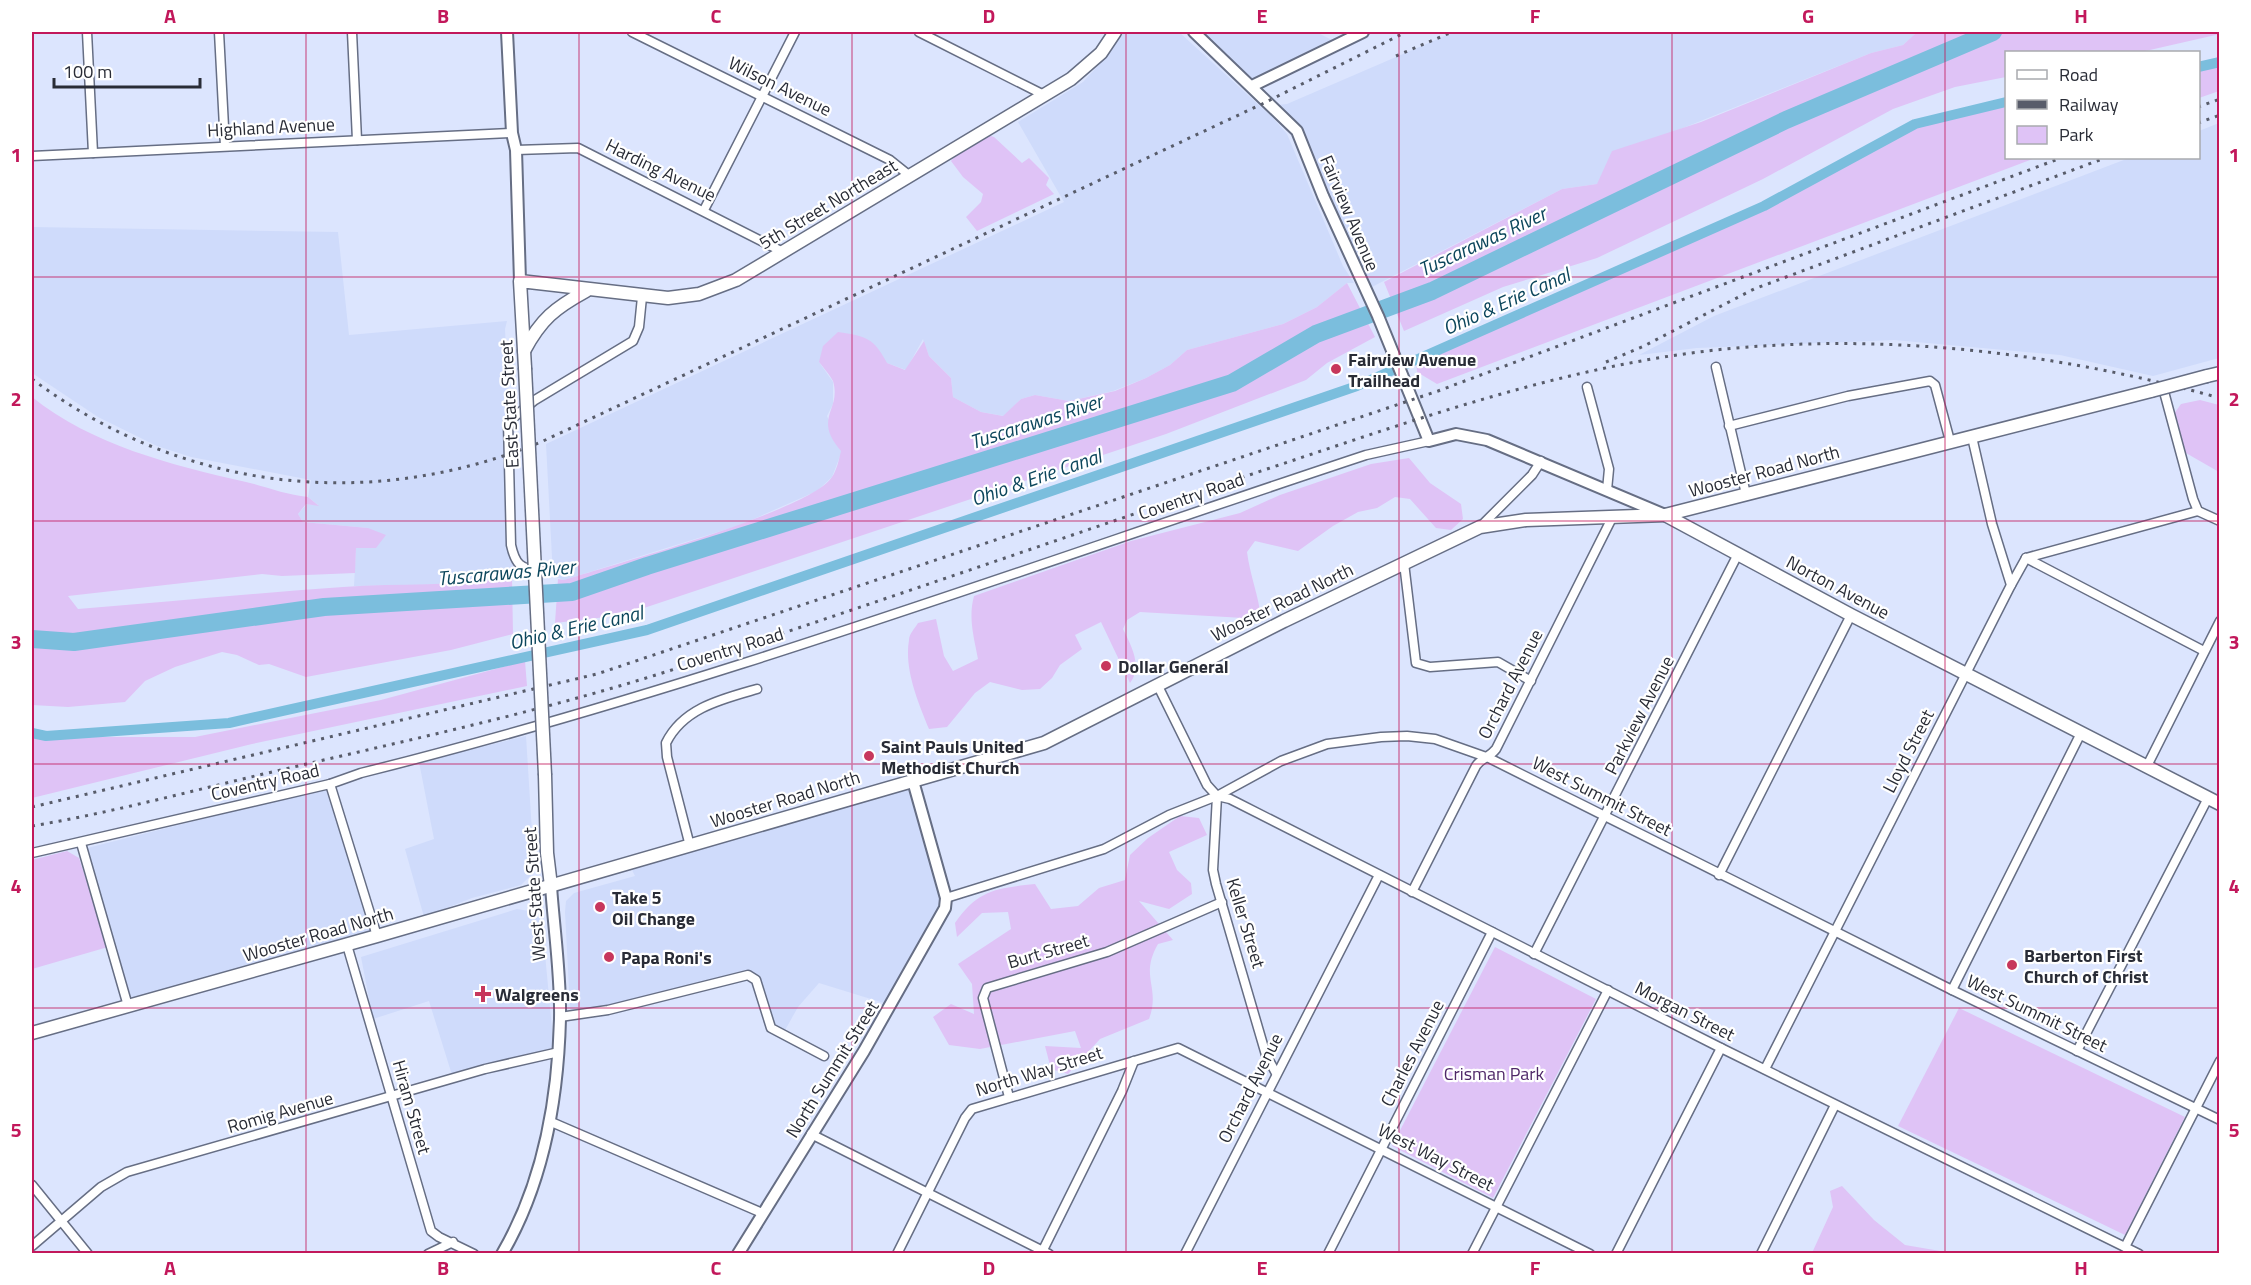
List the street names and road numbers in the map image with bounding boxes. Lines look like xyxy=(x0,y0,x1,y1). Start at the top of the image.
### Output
street label: Wilson Avenue xyxy=(724,49,836,123)
street label: Highland Avenue xyxy=(207,110,335,144)
street label: Harding Avenue xyxy=(601,132,721,208)
street label: Fairview Avenue xyxy=(1313,151,1387,275)
street label: 5th Street Northeast xyxy=(754,152,903,256)
street label: East State Street xyxy=(492,339,526,469)
street label: Wooster Road North xyxy=(1686,438,1842,504)
street label: Coventry Road xyxy=(1134,465,1248,527)
street label: Norton Avenue xyxy=(1782,548,1894,626)
street label: Wooster Road North xyxy=(1206,556,1358,648)
street label: Coventry Road xyxy=(673,620,787,678)
street label: Orchard Avenue xyxy=(1471,624,1549,744)
street label: Parkview Avenue xyxy=(1597,651,1681,779)
street label: Lloyd Street xyxy=(1875,704,1941,797)
street label: West Summit Street xyxy=(1528,749,1677,843)
street label: Coventry Road xyxy=(208,756,322,808)
street label: Wooster Road North xyxy=(707,763,863,835)
street label: West State Street xyxy=(516,826,552,962)
street label: Keller Street xyxy=(1219,875,1273,972)
street label: Wooster Road North xyxy=(240,900,396,968)
street label: Burt Street xyxy=(1004,926,1093,975)
street label: West Summit Street xyxy=(1962,967,2112,1059)
street label: Morgan Street xyxy=(1630,974,1740,1048)
street label: North Summit Street xyxy=(779,994,886,1143)
street label: Charles Avenue xyxy=(1374,995,1450,1111)
street label: Orchard Avenue xyxy=(1211,1028,1289,1148)
street label: North Way Street xyxy=(972,1039,1106,1103)
street label: Hiram Street xyxy=(386,1057,438,1158)
street label: Romig Avenue xyxy=(224,1084,336,1140)
street label: West Way Street xyxy=(1373,1116,1499,1198)

